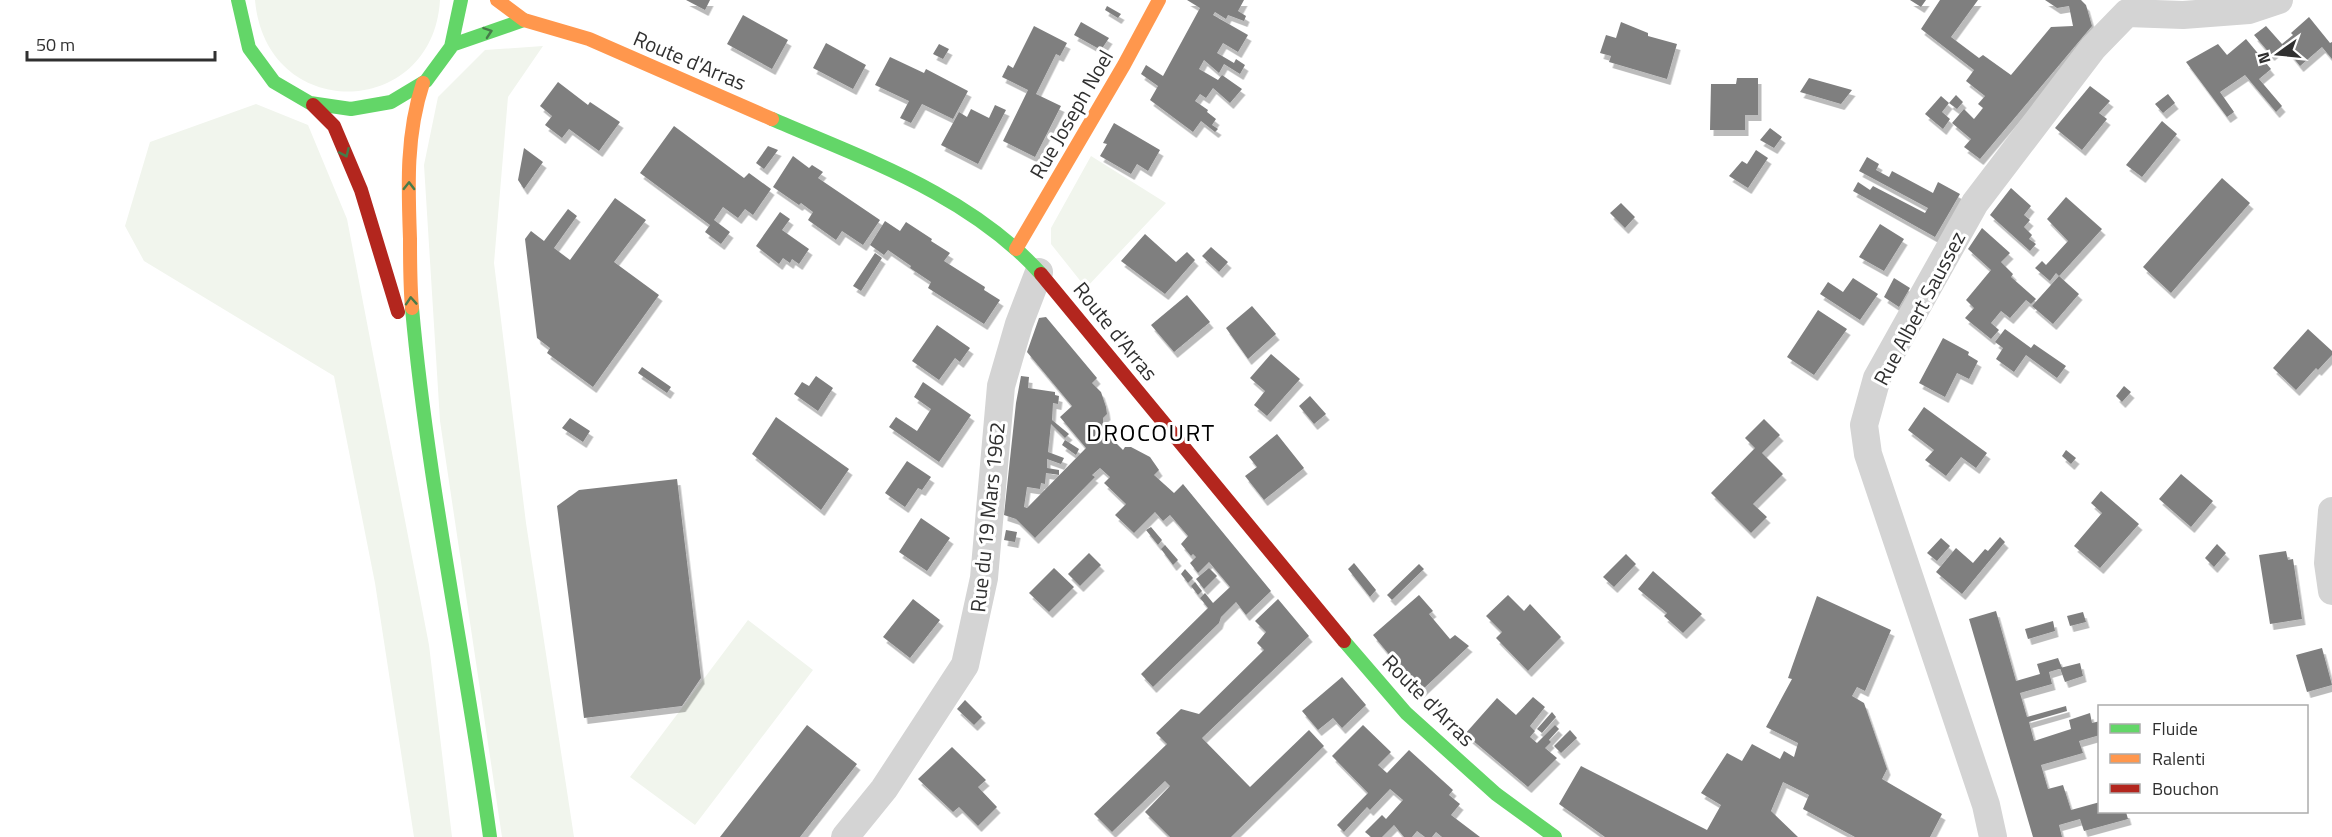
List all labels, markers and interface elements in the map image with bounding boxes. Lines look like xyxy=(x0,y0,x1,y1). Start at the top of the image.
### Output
street label: Route d'Arras xyxy=(629,22,751,98)
scale bar xyxy=(27,24,214,62)
north arrow xyxy=(2248,24,2308,84)
one-way arrow xyxy=(482,27,493,40)
text: 50 m xyxy=(36,31,75,58)
street label: Rue Joseph Noel xyxy=(1021,44,1121,184)
text: N xyxy=(2250,49,2277,66)
one-way arrow xyxy=(338,147,350,158)
one-way arrow xyxy=(403,182,415,191)
street label: Rue Albert Saussez xyxy=(1865,225,1973,391)
street label: Route d'Arras xyxy=(1066,274,1166,388)
one-way arrow xyxy=(405,296,418,305)
district label: DROCOURT xyxy=(1086,414,1216,450)
street label: Rue du 19 Mars 1962 xyxy=(961,420,1013,614)
street label: Route d'Arras xyxy=(1375,646,1483,754)
legend xyxy=(2098,705,2308,813)
text: Fluide xyxy=(2152,715,2198,742)
text: Ralenti xyxy=(2152,745,2205,772)
text: Bouchon xyxy=(2152,775,2219,802)

